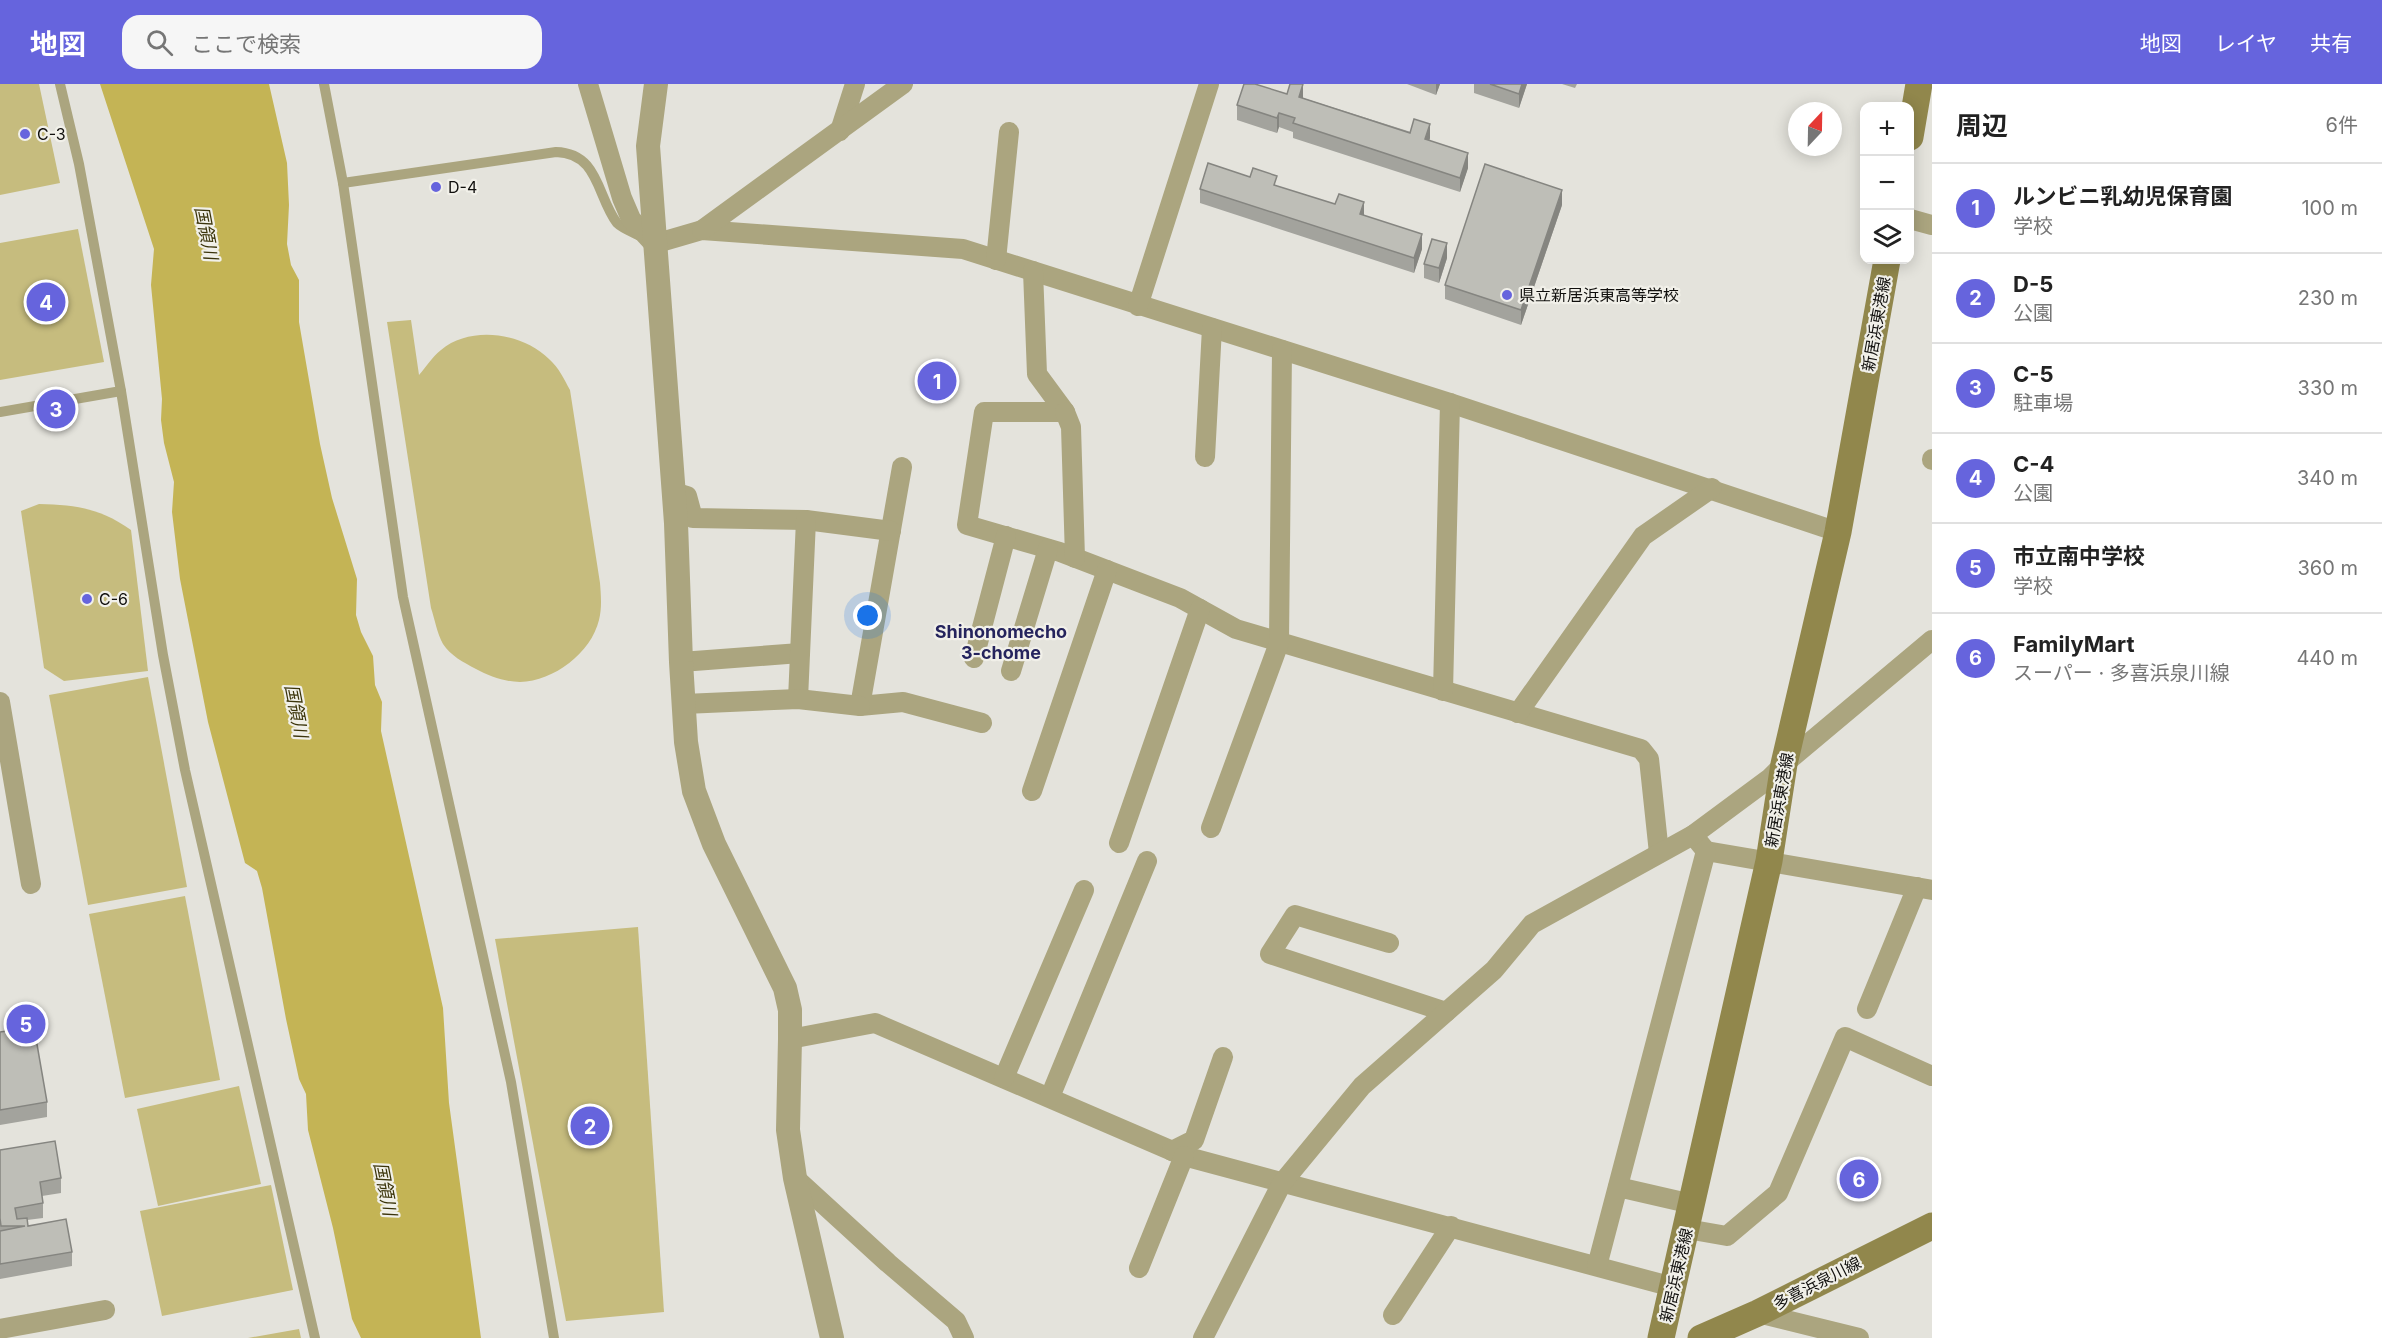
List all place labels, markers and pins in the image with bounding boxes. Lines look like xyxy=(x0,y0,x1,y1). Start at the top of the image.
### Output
place label: C-3 xyxy=(37,124,66,144)
marker: C-3 xyxy=(18,127,32,141)
place label: D-4 xyxy=(448,177,477,197)
marker: D-4 xyxy=(429,180,443,194)
pin: 4 xyxy=(26,280,66,324)
place label: 県立新居浜東高等学校 xyxy=(1519,285,1679,305)
marker: 県立新居浜東高等学校 xyxy=(1500,288,1514,302)
pin: 1 xyxy=(918,358,956,404)
pin: 3 xyxy=(36,386,76,432)
place label: C-6 xyxy=(99,589,128,609)
marker: C-6 xyxy=(80,592,94,606)
pin: 5 xyxy=(6,1002,46,1046)
pin: 2 xyxy=(570,1104,610,1148)
pin: 6 xyxy=(1840,1156,1878,1202)

